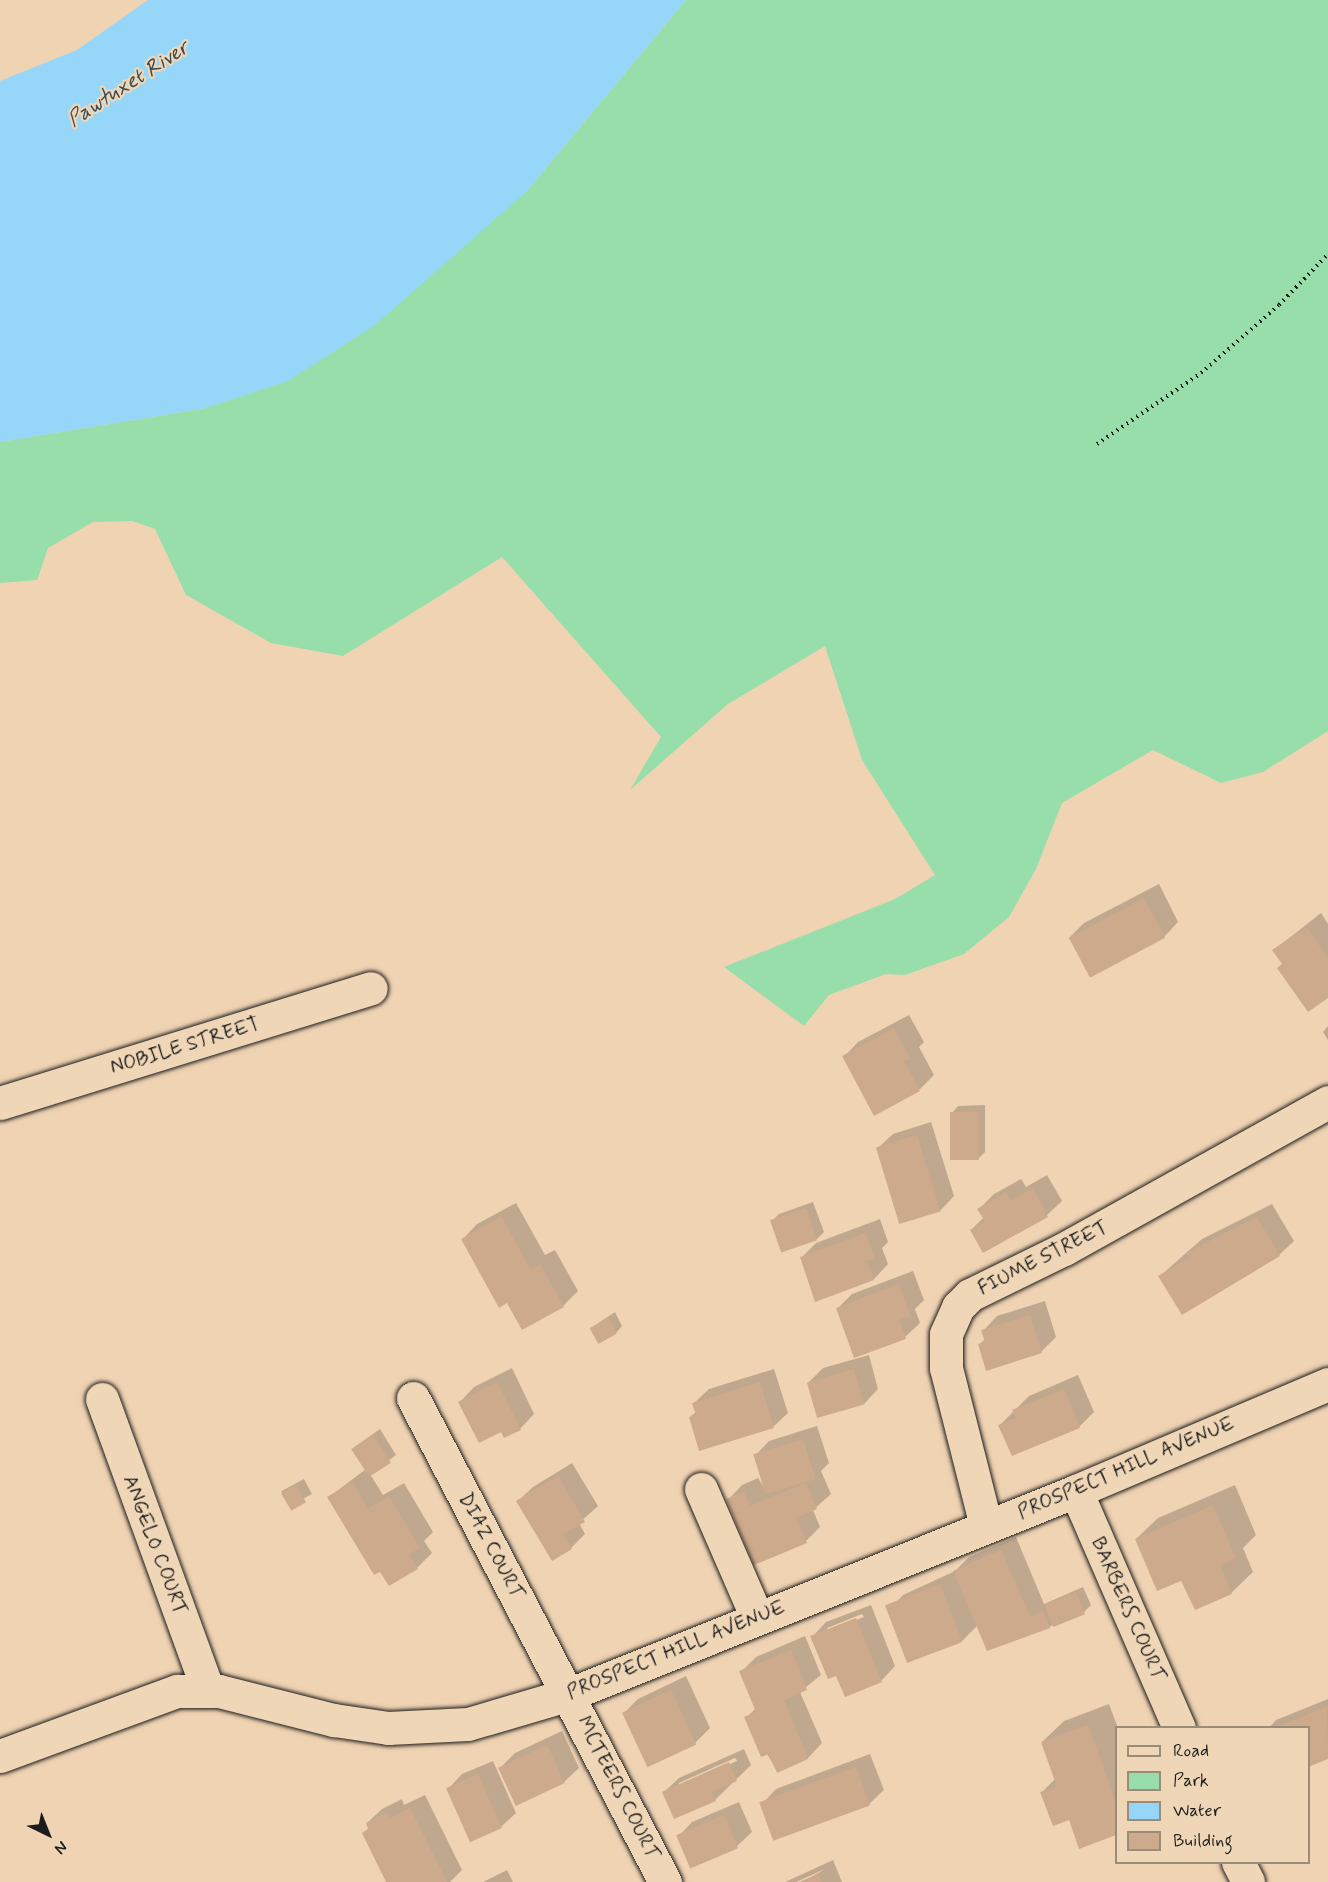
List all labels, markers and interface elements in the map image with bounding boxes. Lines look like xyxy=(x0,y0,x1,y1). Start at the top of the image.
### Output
water label: Pawtuxet River xyxy=(63,36,193,132)
street label: NOBILE STREET xyxy=(107,1012,263,1080)
street label: FIUME STREET xyxy=(973,1214,1113,1302)
street label: PROSPECT HILL AVENUE xyxy=(1014,1411,1238,1525)
street label: ANGELO COURT xyxy=(117,1472,193,1618)
street label: DIAZ COURT xyxy=(453,1488,529,1604)
street label: BARBERS COURT xyxy=(1085,1533,1171,1685)
street label: PROSPECT HILL AVENUE xyxy=(563,1595,789,1705)
street label: MCTEERS COURT xyxy=(571,1712,665,1864)
legend xyxy=(1115,1726,1310,1864)
text: Road xyxy=(1173,1739,1209,1763)
text: Park xyxy=(1173,1769,1209,1793)
text: Water xyxy=(1173,1799,1221,1823)
north arrow xyxy=(18,1804,78,1864)
text: Building xyxy=(1173,1829,1233,1853)
text: N xyxy=(50,1836,72,1859)

